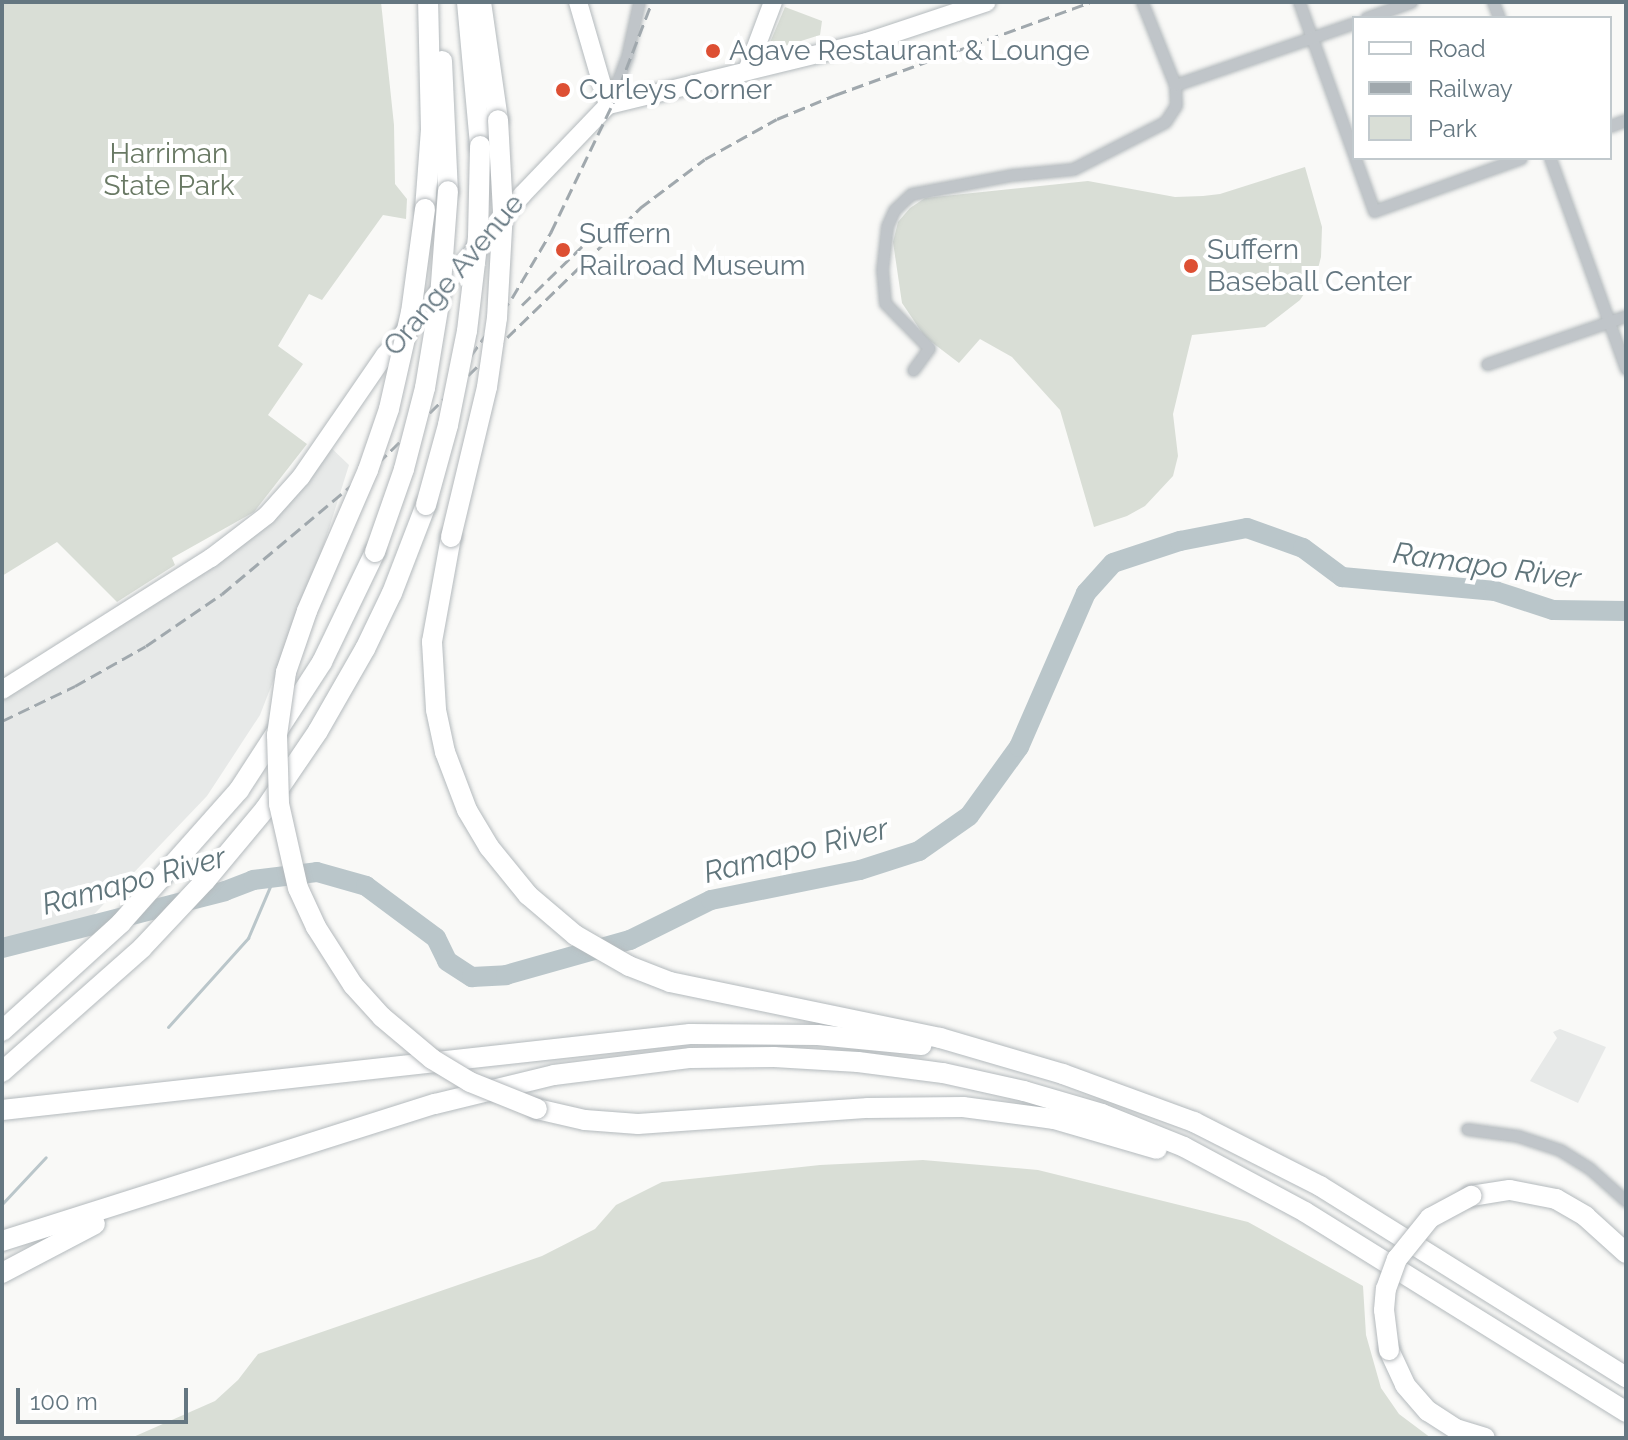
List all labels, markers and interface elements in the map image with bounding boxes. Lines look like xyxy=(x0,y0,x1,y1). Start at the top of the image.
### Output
legend xyxy=(1352,16,1612,160)
place label: Agave Restaurant & Lounge xyxy=(729,34,1090,68)
text: Road xyxy=(1428,34,1486,63)
marker: Agave Restaurant & Lounge xyxy=(704,42,722,60)
place label: Curleys Corner xyxy=(579,73,772,107)
text: Railway xyxy=(1428,74,1513,103)
marker: Curleys Corner xyxy=(554,81,572,99)
text: Park xyxy=(1428,114,1477,143)
park label: Harriman State Park xyxy=(103,137,235,203)
street label: Orange Avenue xyxy=(376,187,532,363)
place label: Suffern Railroad Museum xyxy=(579,217,805,283)
place label: Suffern Baseball Center xyxy=(1207,233,1413,299)
marker: Suffern Railroad Museum xyxy=(554,241,572,259)
marker: Suffern Baseball Center xyxy=(1182,257,1200,275)
water label: Ramapo River xyxy=(1391,535,1583,597)
water label: Ramapo River xyxy=(700,811,892,891)
water label: Ramapo River xyxy=(38,839,230,923)
scale bar xyxy=(20,1372,192,1422)
text: 100 m xyxy=(30,1387,98,1416)

